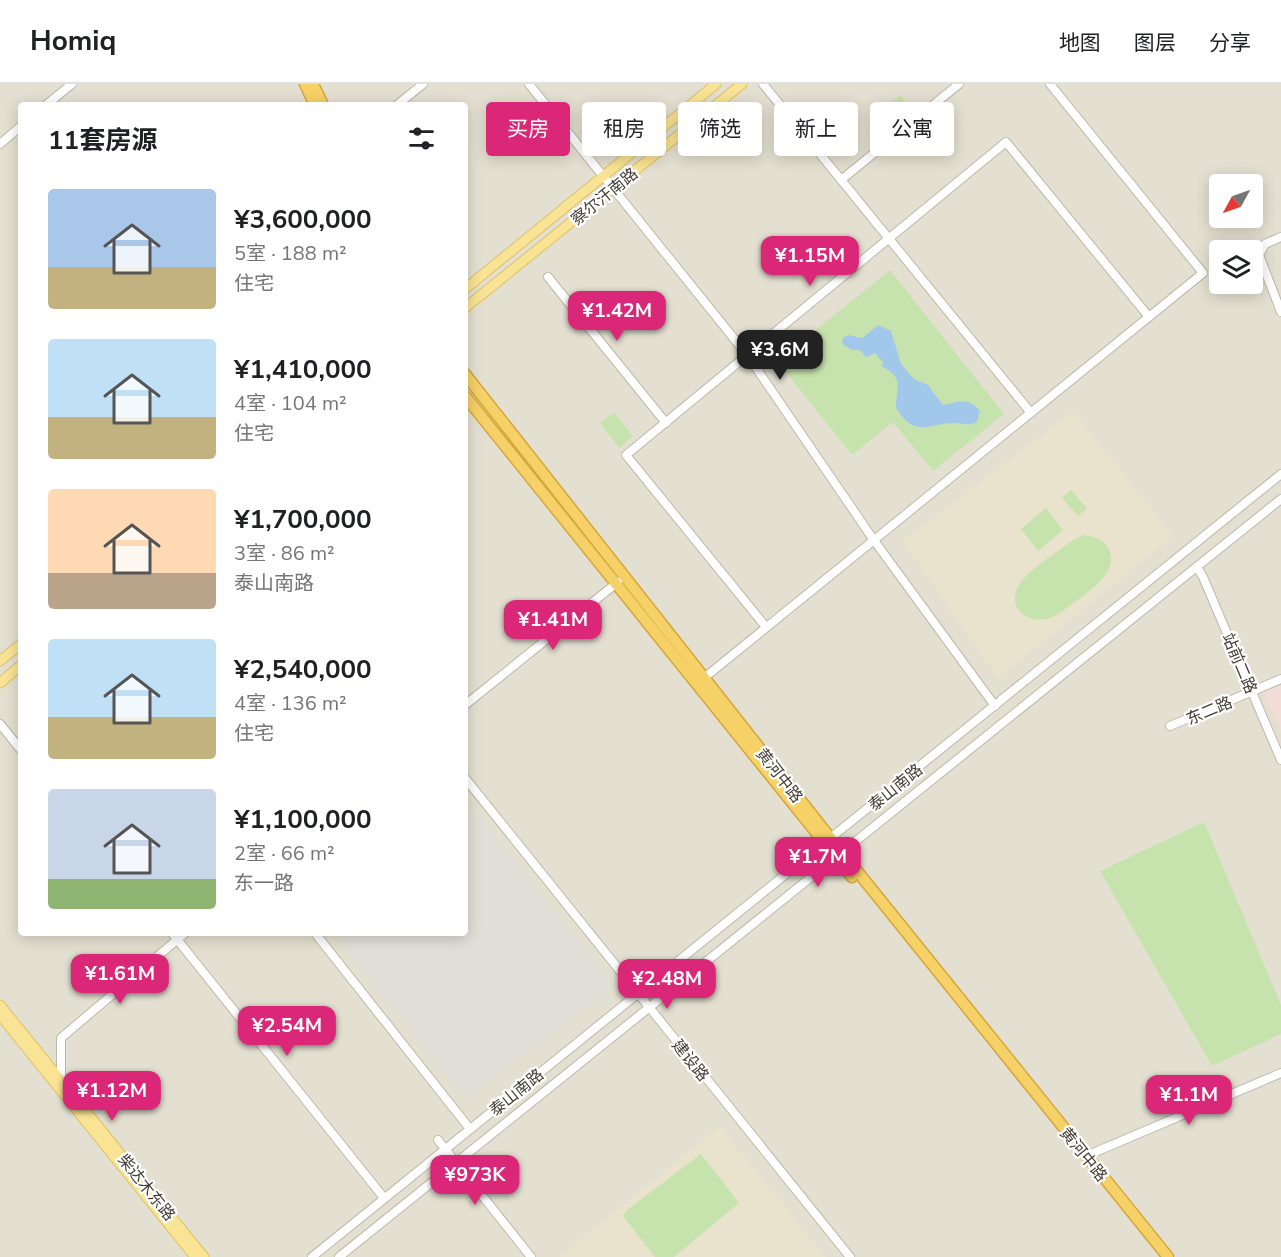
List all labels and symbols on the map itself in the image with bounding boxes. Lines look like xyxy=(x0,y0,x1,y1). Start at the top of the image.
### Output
street label: 察尔汗南路 xyxy=(567,163,643,231)
north arrow xyxy=(1209,174,1263,228)
pin: ¥1.15M xyxy=(761,236,859,287)
pin: ¥1.42M xyxy=(568,291,666,342)
pin: ¥3.6M xyxy=(738,330,822,381)
pin: ¥1.41M xyxy=(504,600,602,651)
street label: 站前二路 xyxy=(1216,630,1262,697)
street label: 东二路 xyxy=(1183,691,1236,730)
street label: 黄河中路 xyxy=(751,744,808,808)
street label: 泰山南路 xyxy=(864,759,927,816)
pin: ¥1.7M xyxy=(776,837,860,888)
pin: ¥1.61M xyxy=(71,954,169,1005)
pin: ¥2.48M xyxy=(618,959,716,1010)
pin: ¥2.54M xyxy=(238,1006,336,1057)
street label: 建设路 xyxy=(667,1035,714,1086)
street label: 泰山南路 xyxy=(485,1064,548,1121)
pin: ¥1.12M xyxy=(63,1071,161,1122)
pin: ¥1.1M xyxy=(1147,1075,1231,1126)
street label: 黄河中路 xyxy=(1055,1123,1112,1186)
street label: 柴达木东路 xyxy=(112,1150,180,1226)
pin: ¥973K xyxy=(433,1155,517,1206)

